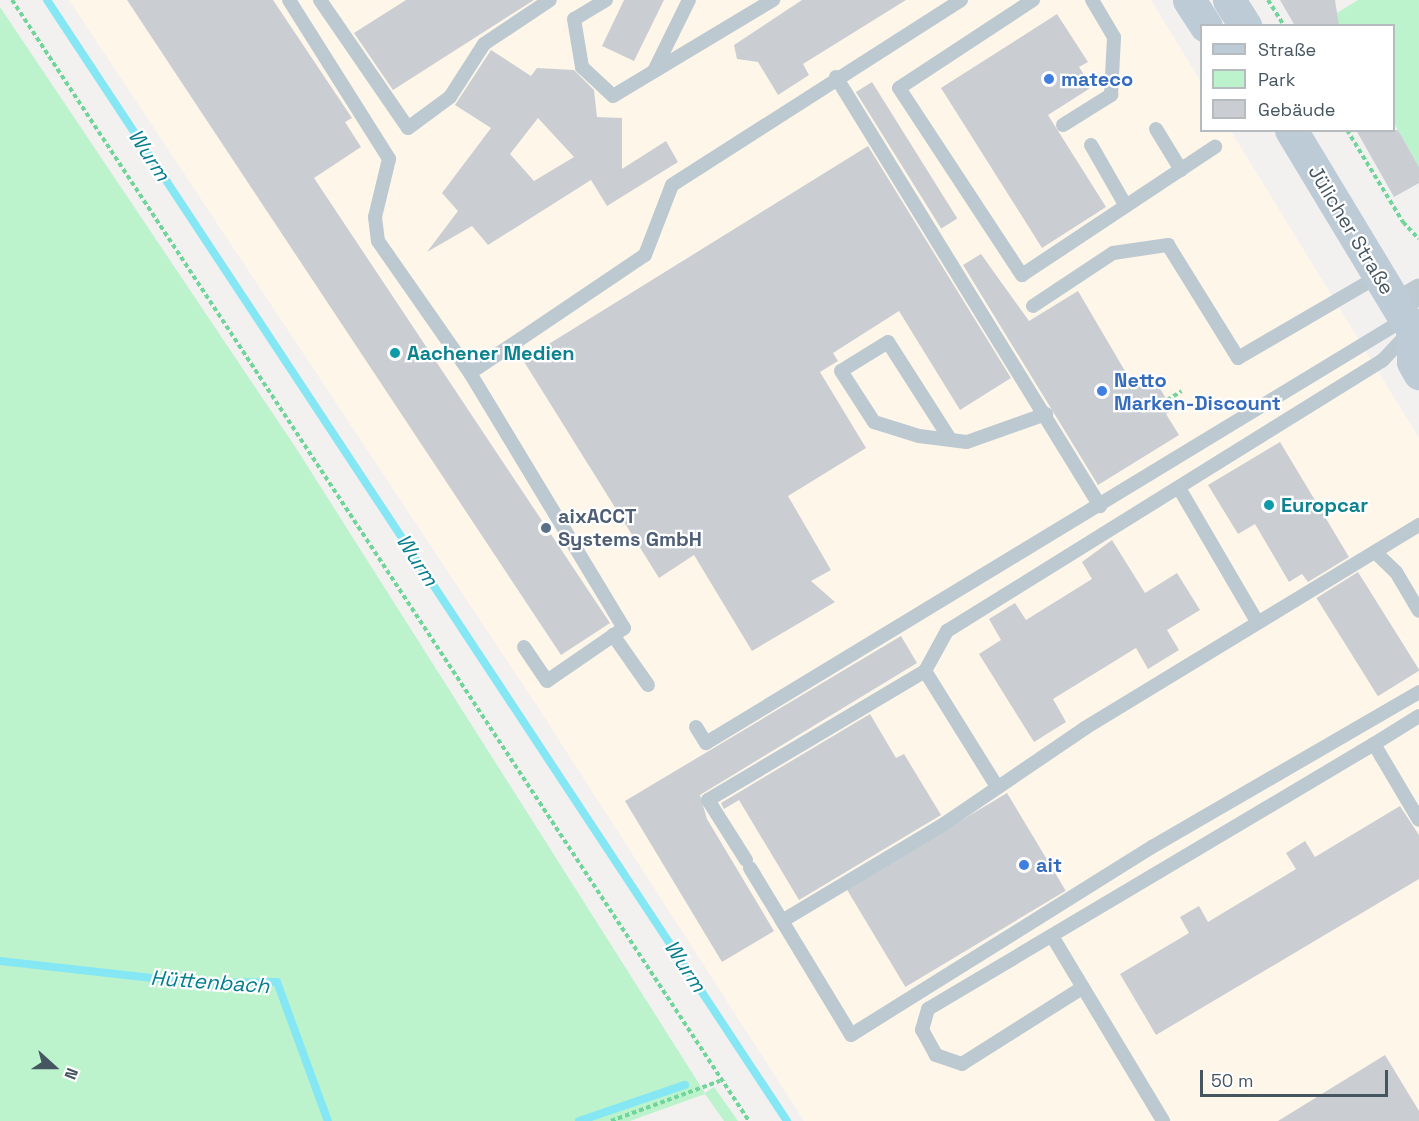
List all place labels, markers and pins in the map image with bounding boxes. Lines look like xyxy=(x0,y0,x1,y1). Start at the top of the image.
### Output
place label: mateco xyxy=(1061,67,1133,91)
marker: mateco xyxy=(1042,72,1056,86)
place label: Aachener Medien xyxy=(407,341,575,365)
marker: Aachener Medien xyxy=(388,346,402,360)
place label: Netto Marken-Discount xyxy=(1114,368,1281,415)
marker: Netto Marken-Discount xyxy=(1095,384,1109,398)
place label: Europcar xyxy=(1281,493,1368,517)
marker: Europcar xyxy=(1262,498,1276,512)
place label: aixACCT Systems GmbH xyxy=(558,504,702,551)
marker: aixACCT Systems GmbH xyxy=(539,521,553,535)
place label: ait xyxy=(1036,853,1062,877)
marker: ait xyxy=(1017,858,1031,872)

